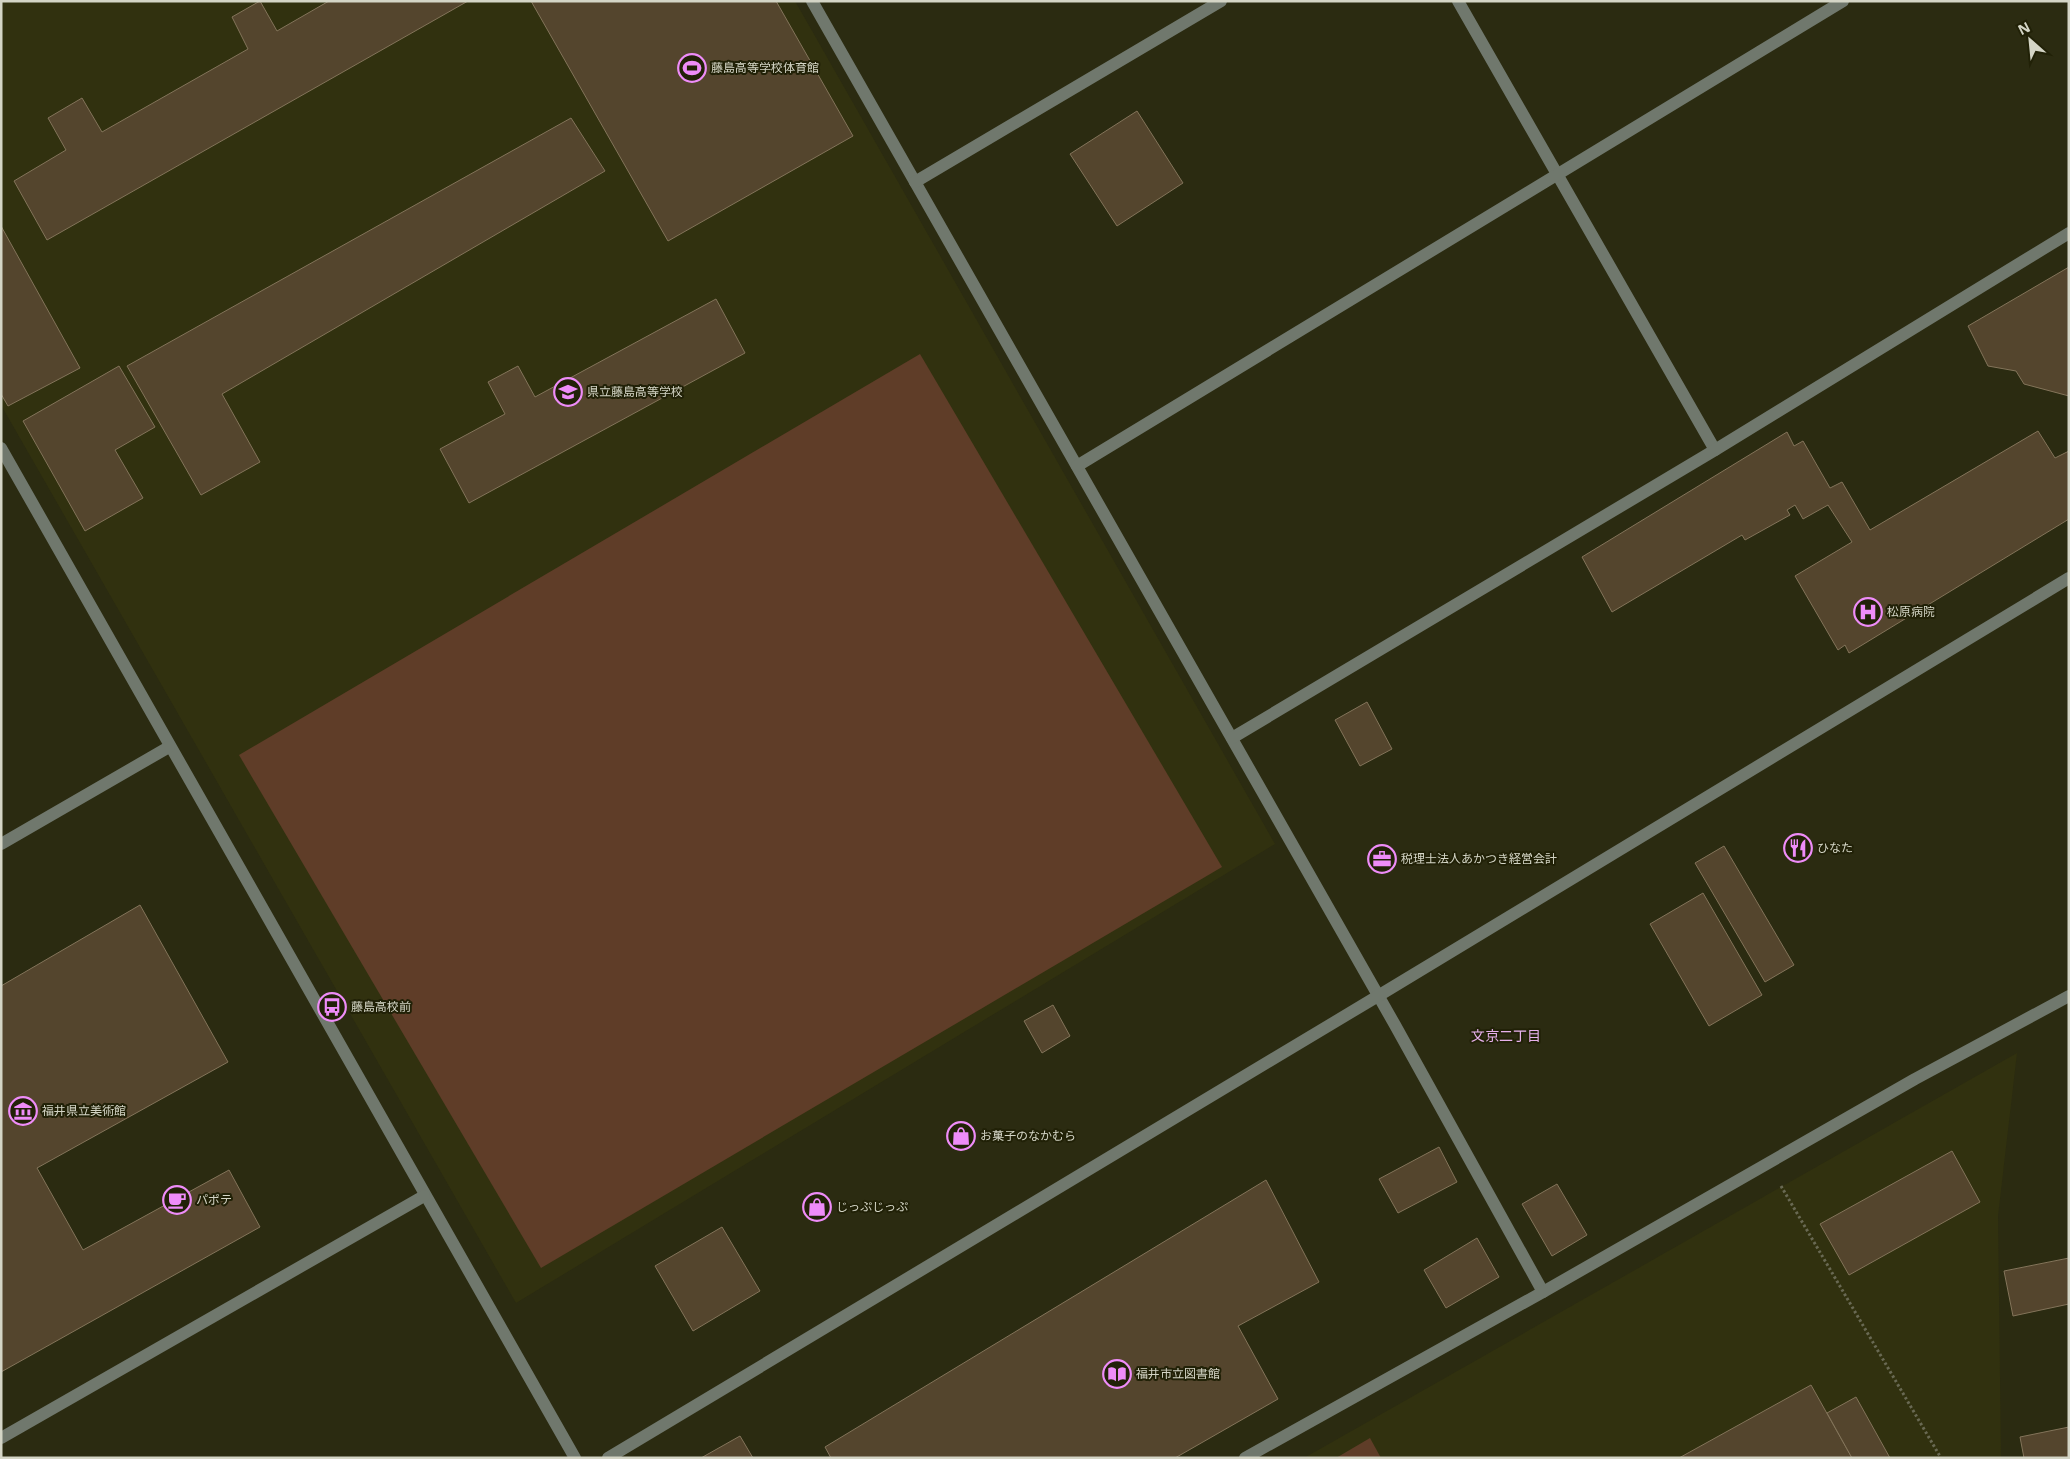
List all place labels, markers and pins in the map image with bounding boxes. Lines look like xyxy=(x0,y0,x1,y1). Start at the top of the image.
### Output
sports icon: 藤島高等学校体育館 xyxy=(677,53,707,83)
place label: 藤島高等学校体育館 xyxy=(711,59,819,76)
school or university icon: 県立藤島高等学校 xyxy=(553,377,583,407)
place label: 県立藤島高等学校 xyxy=(587,383,683,400)
hospital icon: 松原病院 xyxy=(1853,597,1883,627)
place label: 松原病院 xyxy=(1887,603,1935,620)
restaurant icon: ひなた xyxy=(1783,833,1813,863)
place label: ひなた xyxy=(1817,839,1853,856)
office icon: 税理士法人あかつき経営会計 xyxy=(1367,844,1397,874)
place label: 税理士法人あかつき経営会計 xyxy=(1401,850,1557,867)
bus stop icon: 藤島高校前 xyxy=(317,992,347,1022)
place label: 藤島高校前 xyxy=(351,998,411,1015)
museum icon: 福井県立美術館 xyxy=(8,1096,38,1126)
place label: 福井県立美術館 xyxy=(42,1102,126,1119)
shop icon: お菓子のなかむら xyxy=(946,1121,976,1151)
place label: お菓子のなかむら xyxy=(980,1127,1076,1144)
cafe icon: パポテ xyxy=(162,1185,192,1215)
place label: パポテ xyxy=(196,1191,232,1208)
shop icon: じっぷじっぷ xyxy=(802,1192,832,1222)
place label: じっぷじっぷ xyxy=(836,1198,908,1215)
library icon: 福井市立図書館 xyxy=(1102,1359,1132,1389)
place label: 福井市立図書館 xyxy=(1136,1365,1220,1382)

